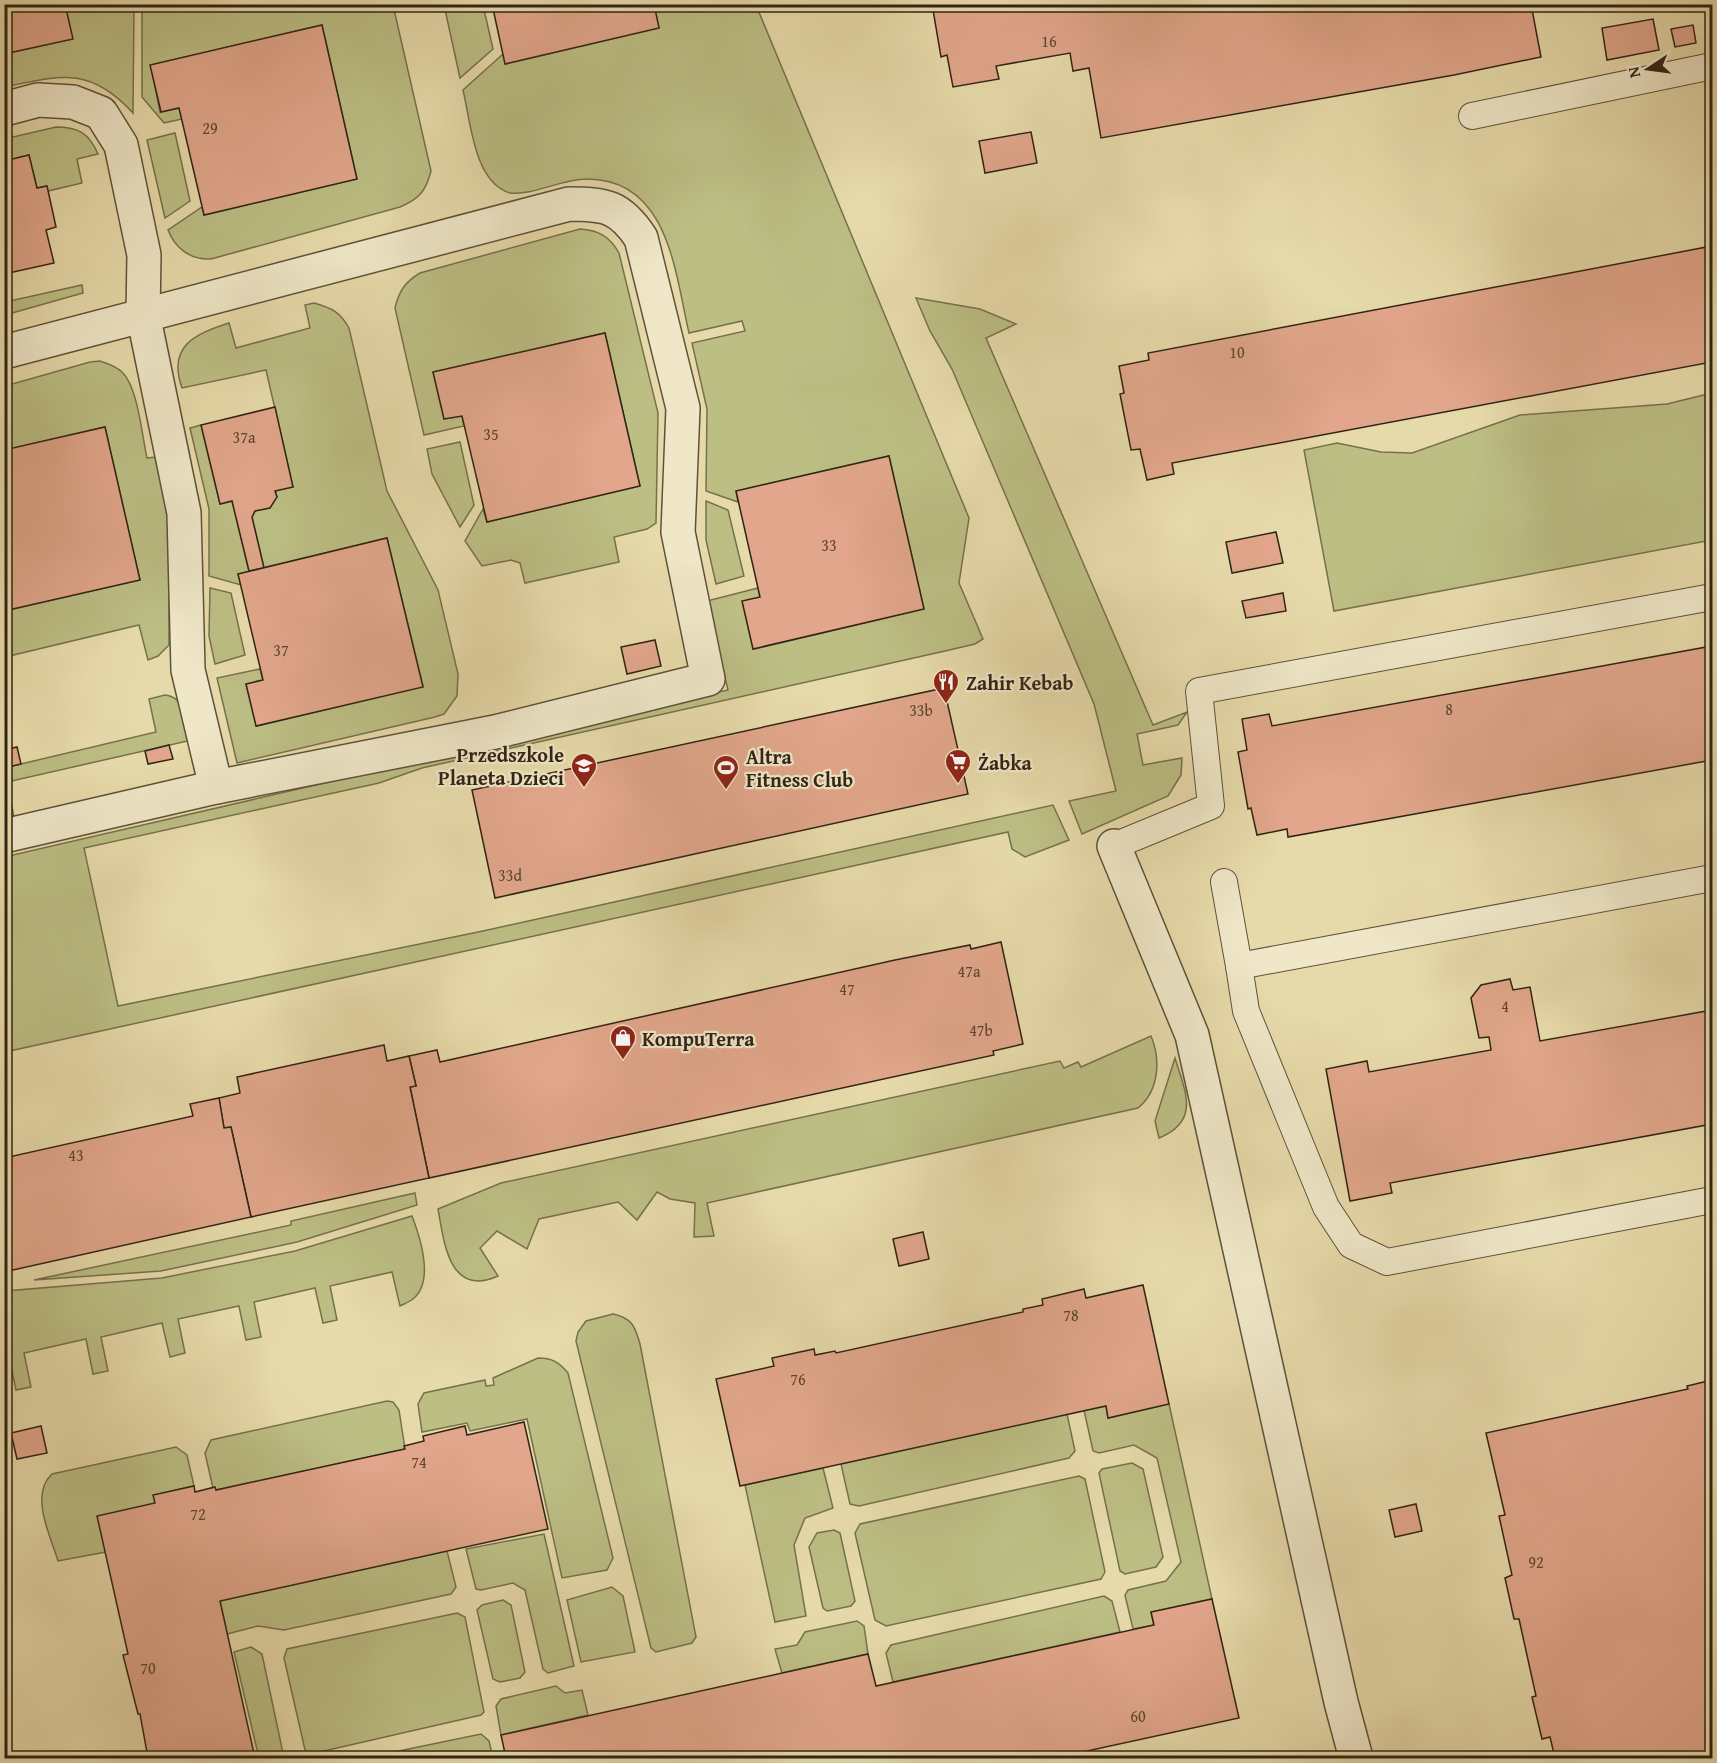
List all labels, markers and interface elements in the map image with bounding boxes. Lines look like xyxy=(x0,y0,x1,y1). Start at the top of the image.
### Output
house number: 16 xyxy=(1041,29,1057,53)
north arrow xyxy=(1618,39,1678,99)
text: N xyxy=(1620,64,1646,80)
house number: 29 xyxy=(202,116,218,140)
house number: 10 xyxy=(1229,340,1245,364)
house number: 35 xyxy=(483,422,499,446)
house number: 37a xyxy=(233,425,256,449)
house number: 33 xyxy=(821,533,837,557)
house number: 37 xyxy=(273,638,289,662)
restaurant icon: Zahir Kebab xyxy=(931,667,961,705)
place label: Zahir Kebab xyxy=(966,668,1074,697)
house number: 8 xyxy=(1445,697,1453,721)
house number: 33b xyxy=(909,698,933,722)
place label: Przedszkole Planeta Dzieci xyxy=(438,740,564,792)
place label: Altra Fitness Club xyxy=(746,742,853,794)
supermarket icon: Żabka xyxy=(943,747,973,785)
place label: Żabka xyxy=(978,748,1033,777)
school or university icon: Przedszkole Planeta Dzieci xyxy=(569,751,599,789)
sports icon: Altra Fitness Club xyxy=(711,753,741,791)
house number: 33d xyxy=(498,863,522,887)
house number: 47a xyxy=(958,959,981,983)
house number: 47 xyxy=(839,977,855,1001)
house number: 4 xyxy=(1501,994,1509,1018)
house number: 47b xyxy=(969,1018,993,1042)
shop icon: KompuTerra xyxy=(608,1023,638,1061)
place label: KompuTerra xyxy=(642,1024,755,1053)
house number: 43 xyxy=(68,1143,84,1167)
house number: 78 xyxy=(1063,1303,1079,1327)
house number: 76 xyxy=(790,1367,806,1391)
house number: 74 xyxy=(411,1450,427,1474)
house number: 72 xyxy=(190,1502,206,1526)
house number: 92 xyxy=(1528,1550,1544,1574)
house number: 70 xyxy=(140,1656,156,1680)
house number: 60 xyxy=(1130,1704,1146,1728)

